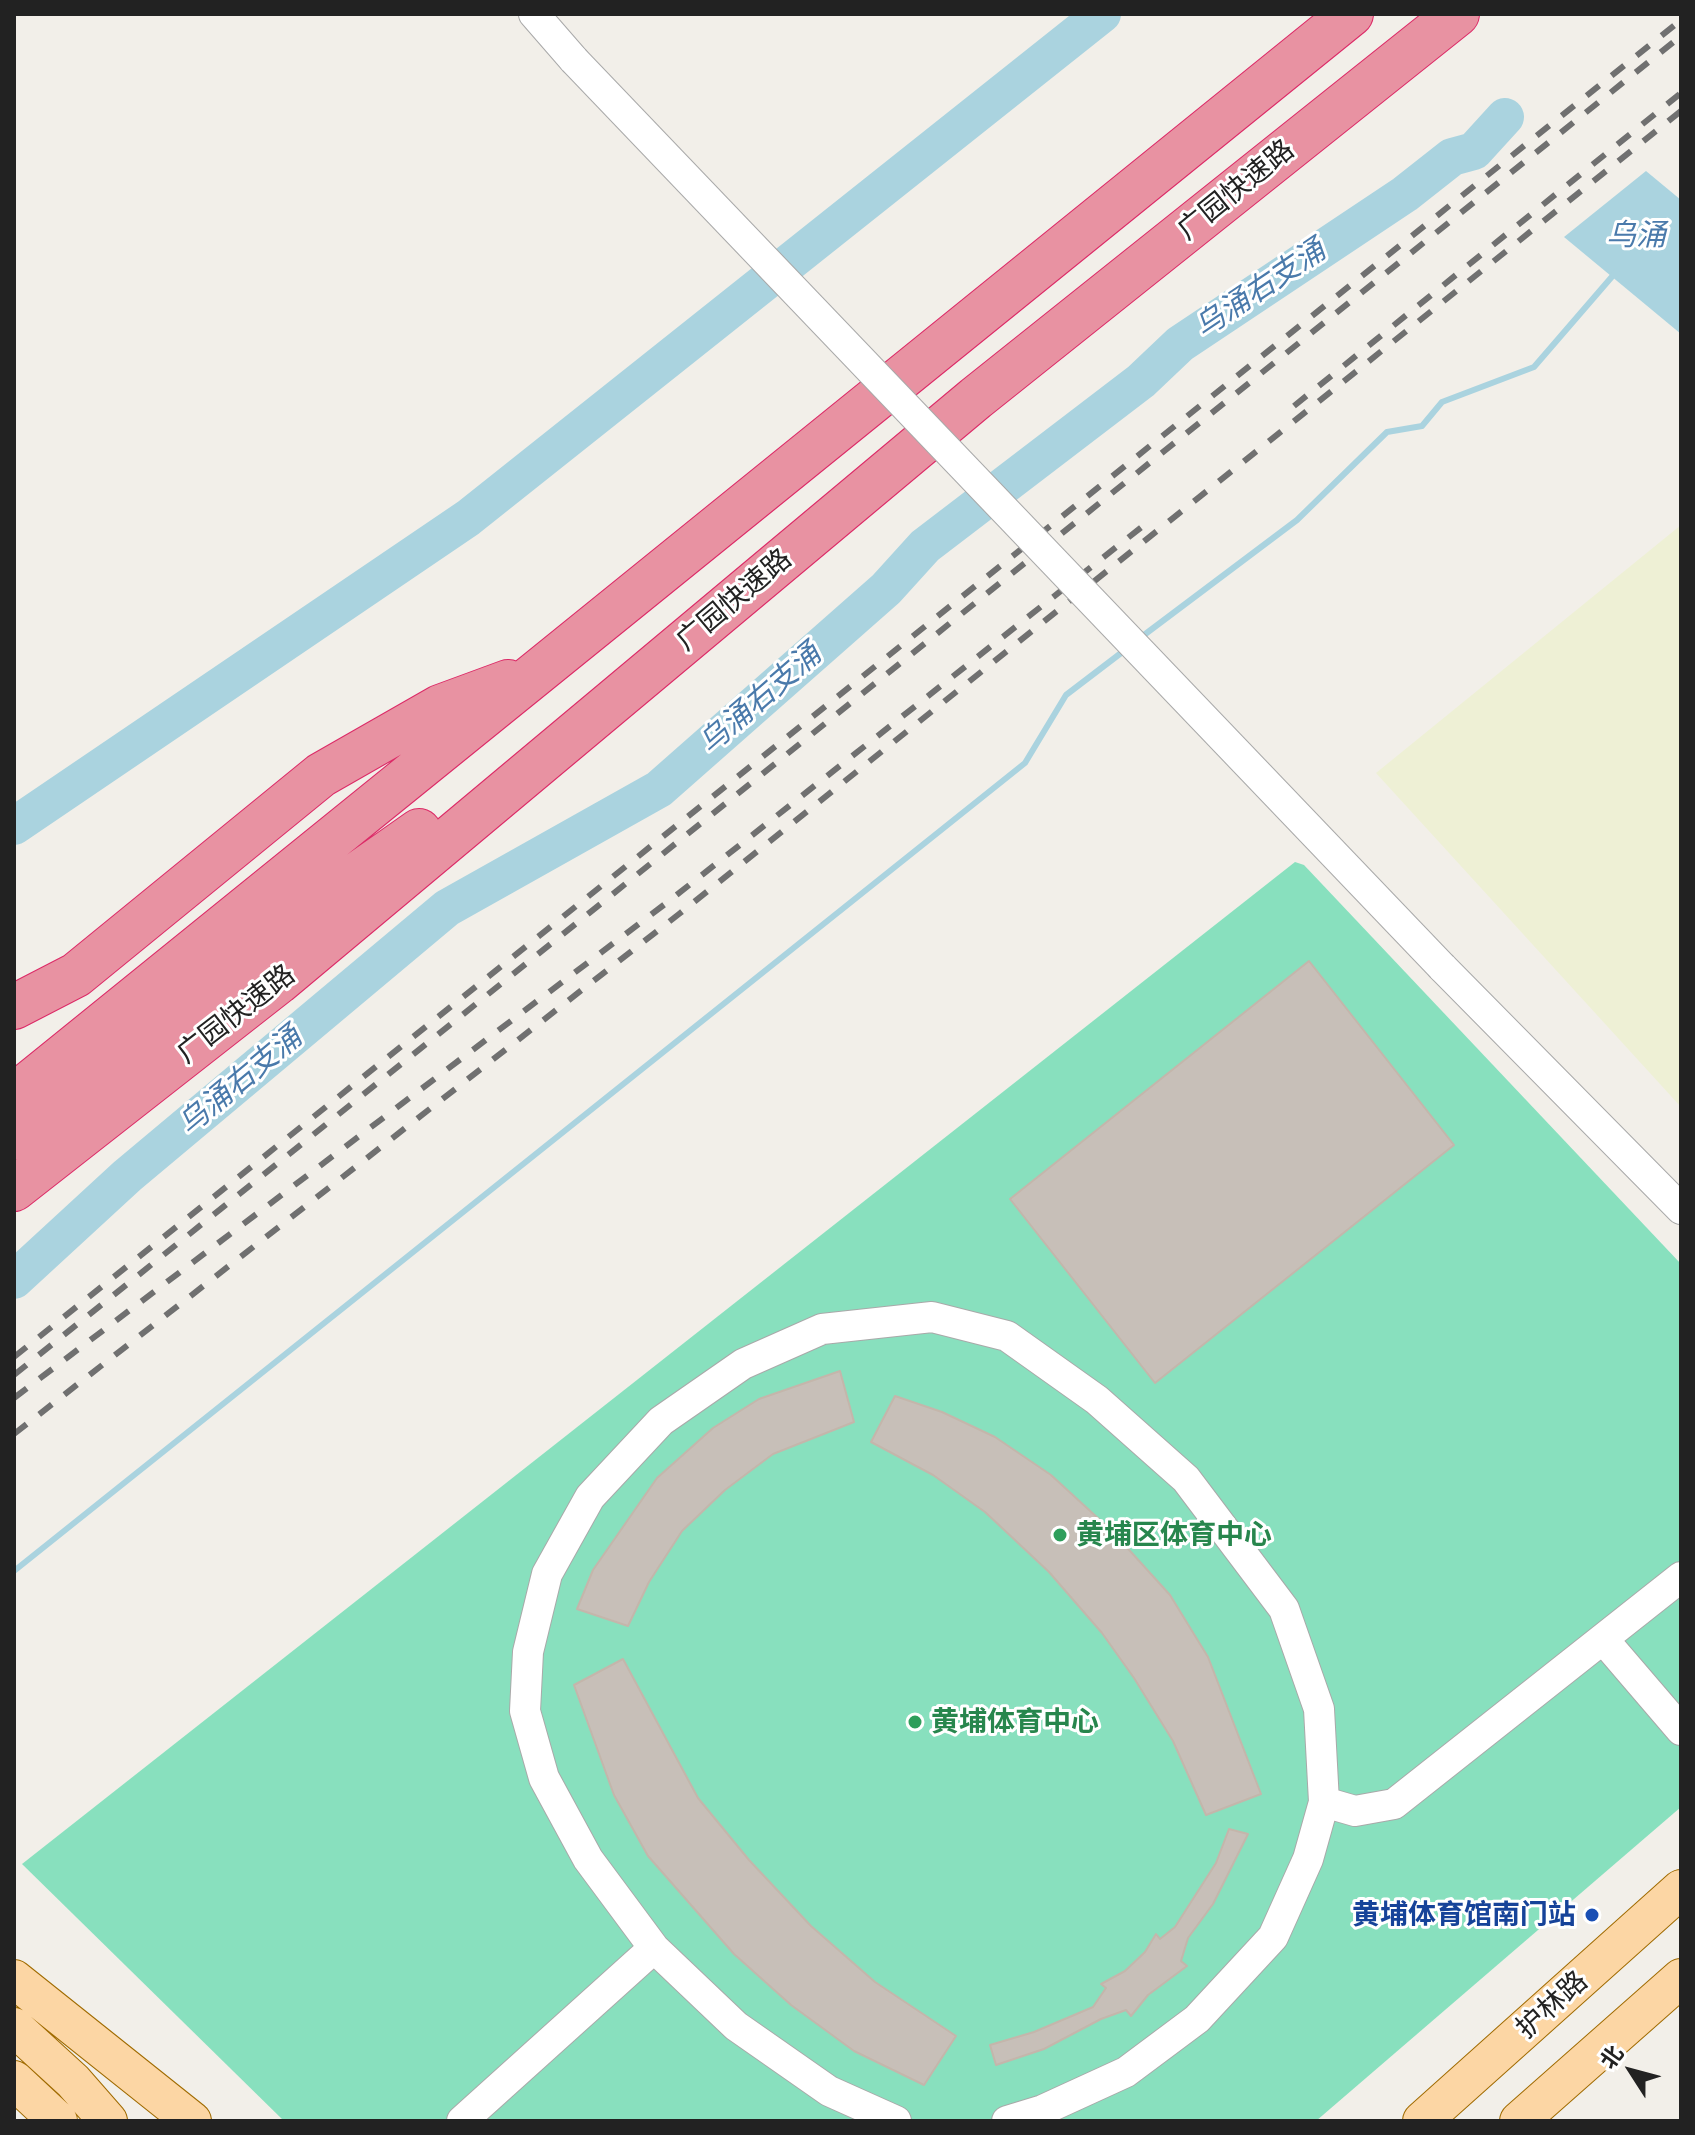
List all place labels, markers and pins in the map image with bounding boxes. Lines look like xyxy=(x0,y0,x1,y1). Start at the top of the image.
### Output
place label: 黄埔区体育中心 xyxy=(1076,1518,1272,1552)
marker: 黄埔区体育中心 xyxy=(1051,1526,1069,1544)
place label: 黄埔体育中心 xyxy=(931,1705,1099,1739)
marker: 黄埔体育中心 xyxy=(906,1713,924,1731)
place label: 黄埔体育馆南门站 xyxy=(1352,1898,1576,1932)
marker: 黄埔体育馆南门站 xyxy=(1583,1906,1601,1924)

